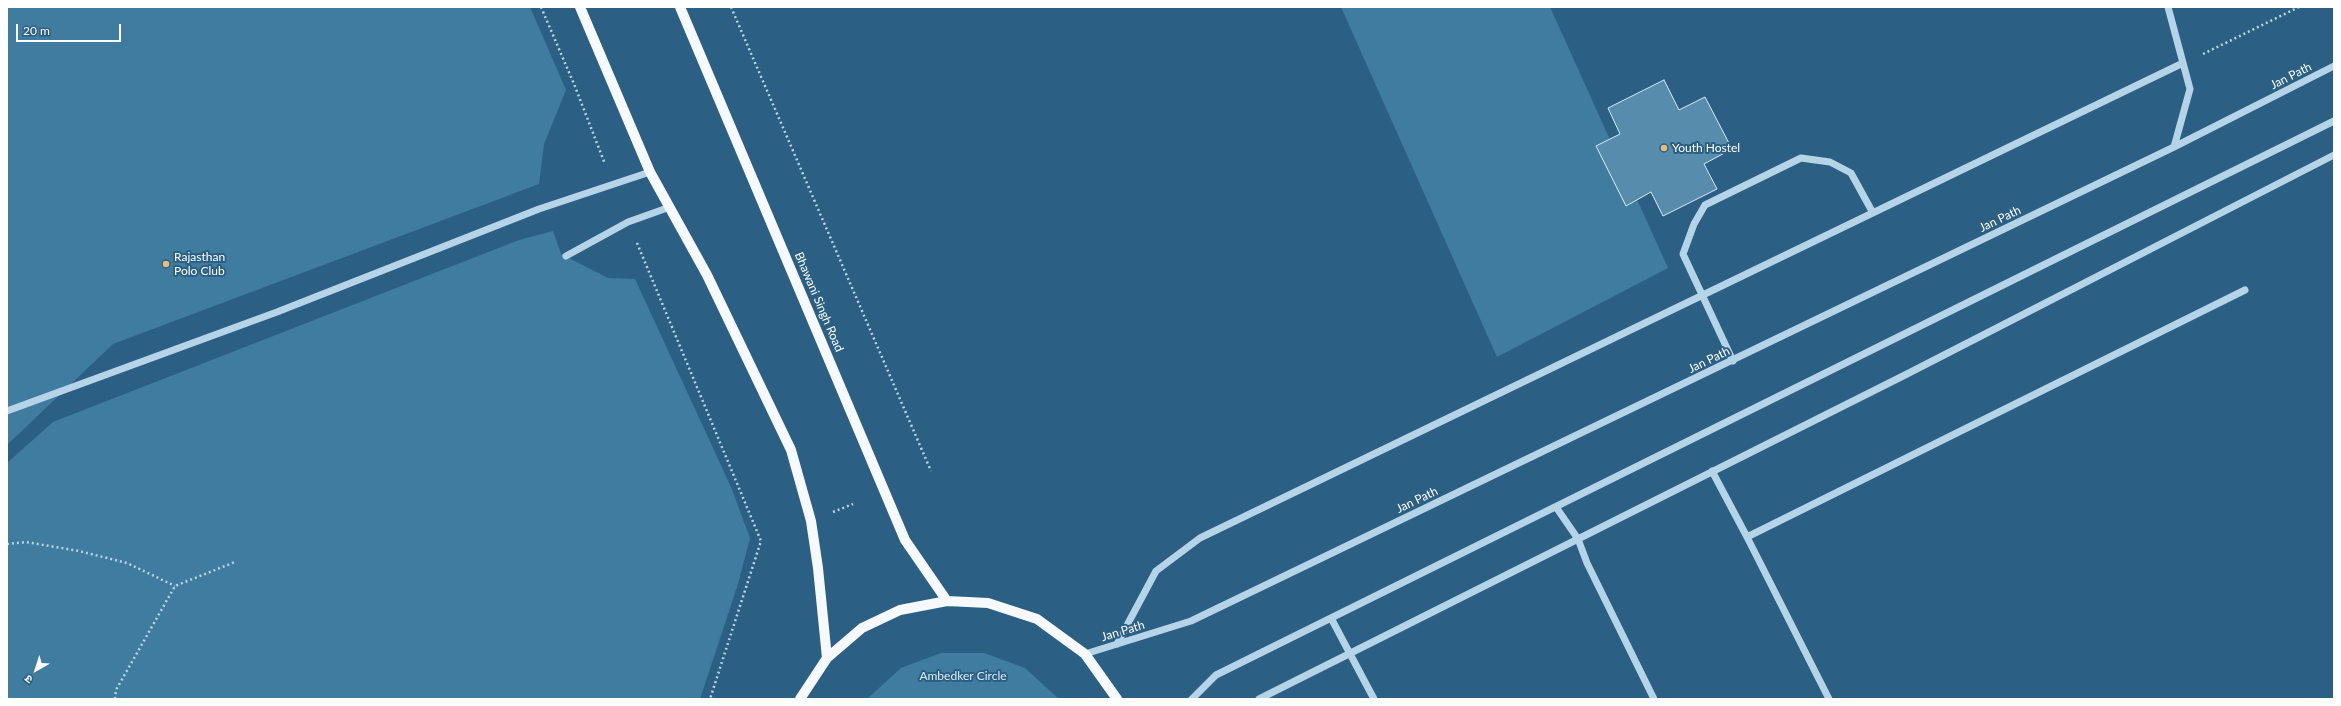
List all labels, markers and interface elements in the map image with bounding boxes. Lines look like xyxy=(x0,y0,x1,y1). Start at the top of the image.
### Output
scale bar xyxy=(18,16,123,42)
text: 20 m xyxy=(23,23,50,38)
street label: Jan Path xyxy=(2268,59,2314,93)
place label: Youth Hostel xyxy=(1672,141,1740,155)
marker: Youth Hostel xyxy=(1659,143,1669,153)
street label: Jan Path xyxy=(1977,203,2023,235)
place label: Rajasthan Polo Club xyxy=(174,250,225,278)
street label: Bhawani Singh Road xyxy=(791,250,847,354)
marker: Rajasthan Polo Club xyxy=(161,259,171,269)
street label: Jan Path xyxy=(1686,344,1732,376)
street label: Jan Path xyxy=(1394,484,1440,516)
street label: Jan Path xyxy=(1100,618,1146,644)
north arrow xyxy=(16,650,56,690)
park label: Ambedker Circle xyxy=(919,669,1007,683)
text: उ xyxy=(22,673,35,687)

